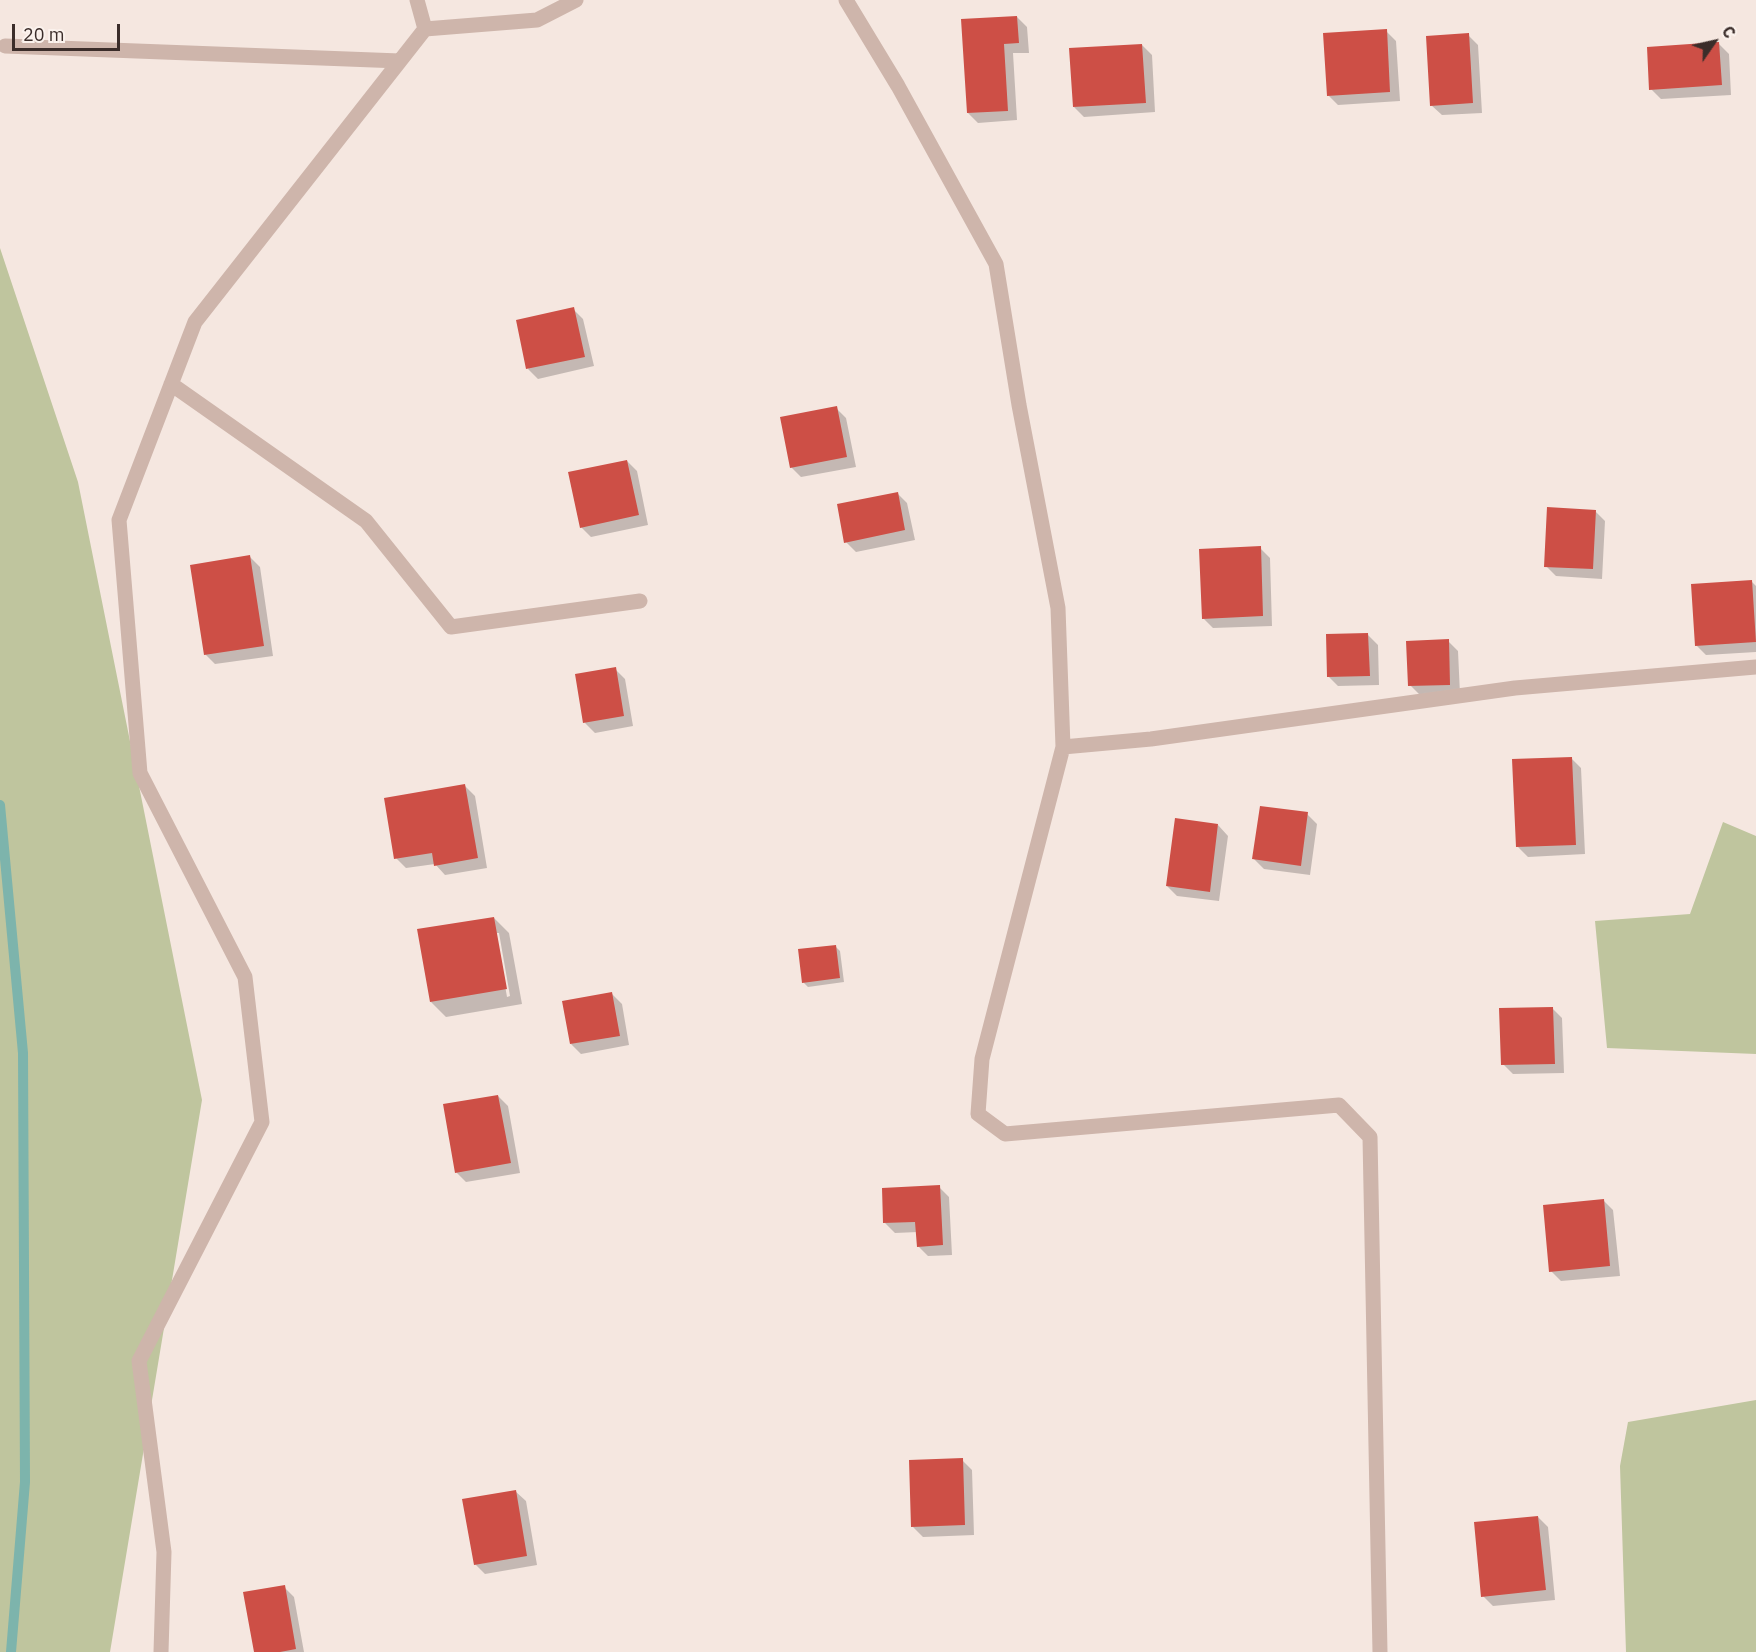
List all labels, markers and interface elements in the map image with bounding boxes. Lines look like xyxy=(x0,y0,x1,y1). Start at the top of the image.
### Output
scale bar xyxy=(15,12,123,50)
north arrow xyxy=(1684,12,1744,72)
text: С xyxy=(1718,22,1740,42)
text: 20 m xyxy=(23,23,65,46)

